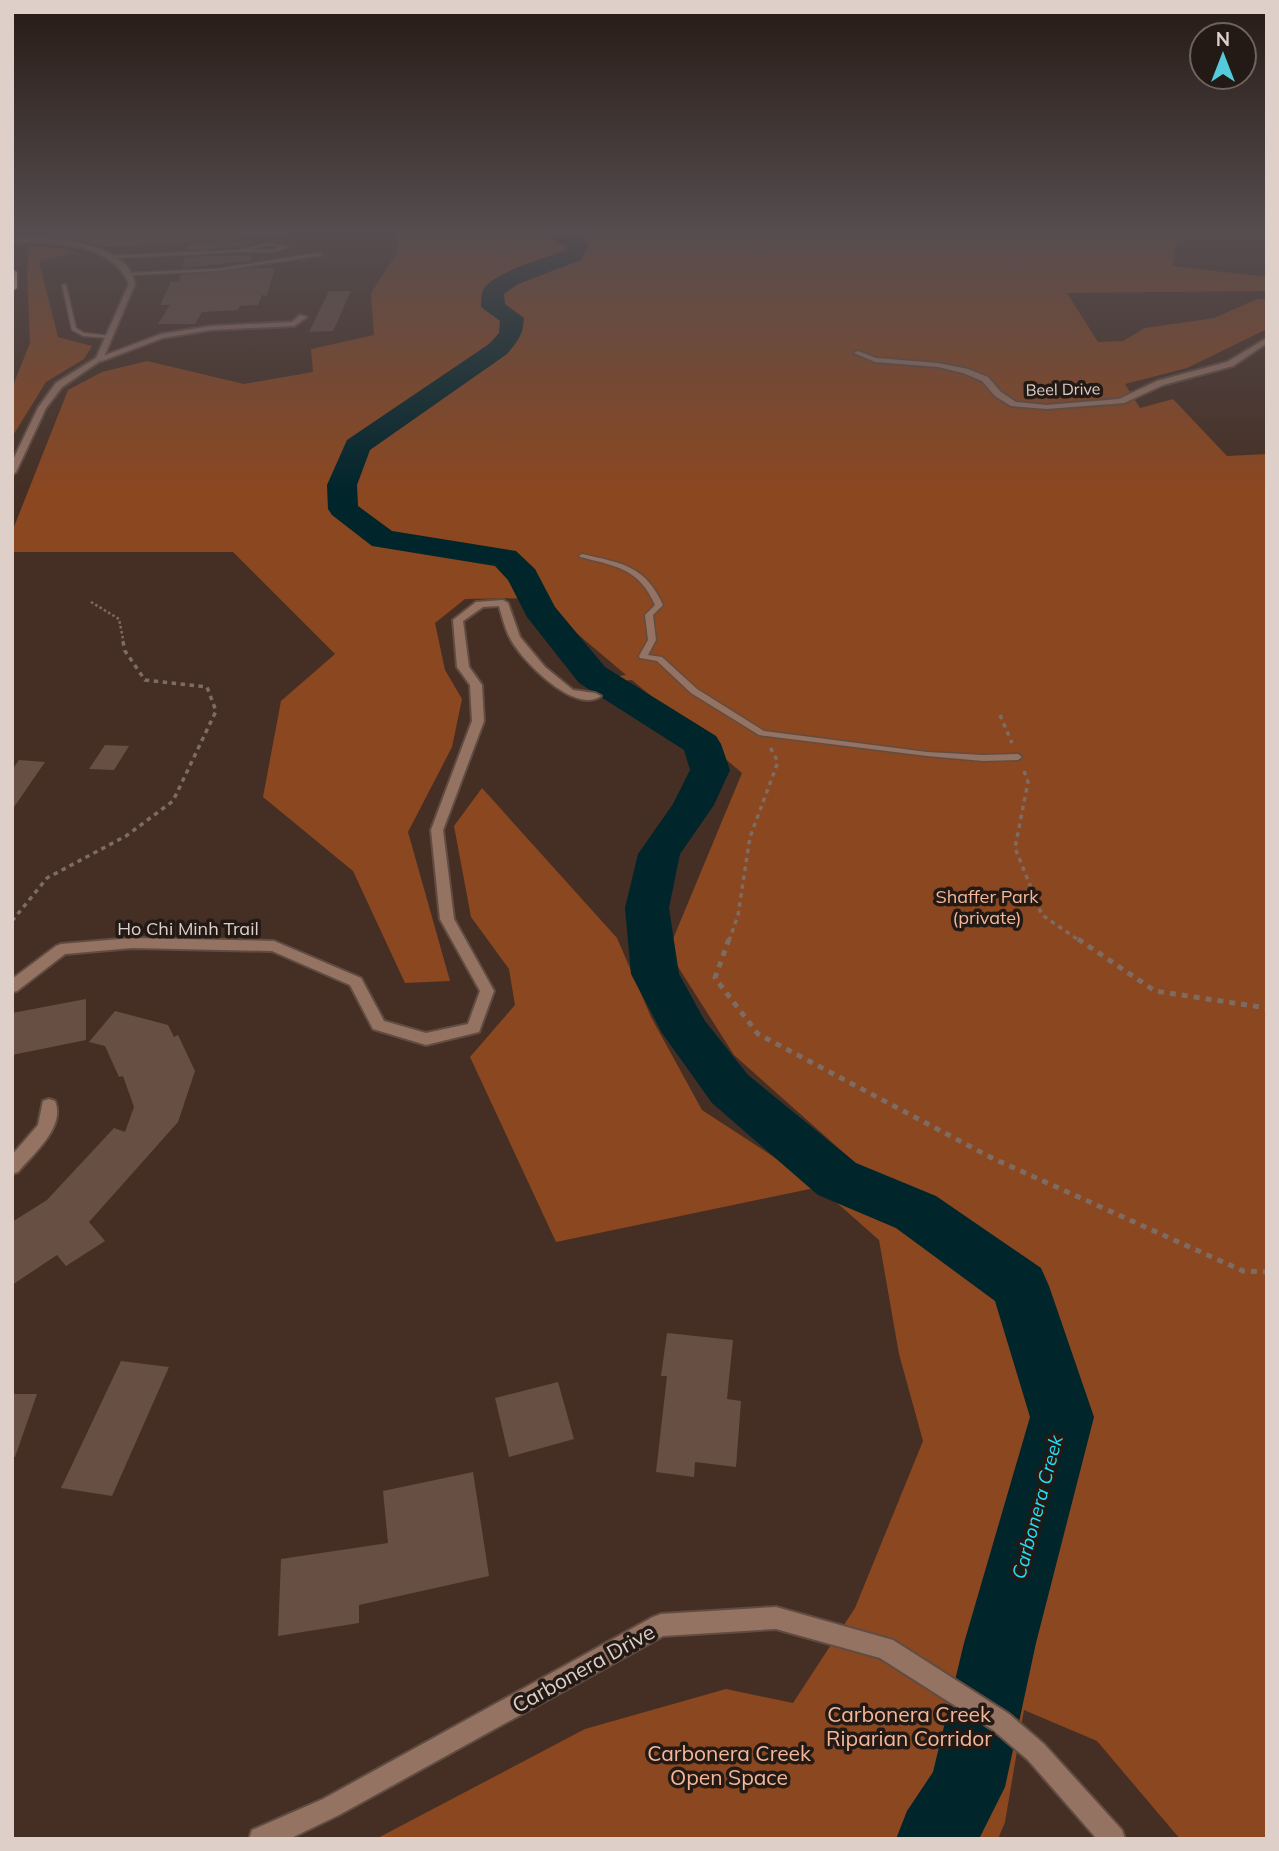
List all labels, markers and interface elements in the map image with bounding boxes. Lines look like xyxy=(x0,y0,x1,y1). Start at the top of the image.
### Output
north arrow xyxy=(1188,21,1258,91)
text: N xyxy=(1216,27,1230,51)
street label: Beel Drive xyxy=(1025,378,1101,400)
park label: Shaffer Park (private) xyxy=(935,885,1039,929)
street label: Ho Chi Minh Trail xyxy=(117,917,259,940)
water label: Carbonera Creek xyxy=(1006,1431,1068,1582)
street label: Carbonera Drive xyxy=(507,1618,659,1718)
park label: Carbonera Creek Riparian Corridor xyxy=(826,1701,992,1751)
park label: Carbonera Creek Open Space xyxy=(647,1740,811,1790)

